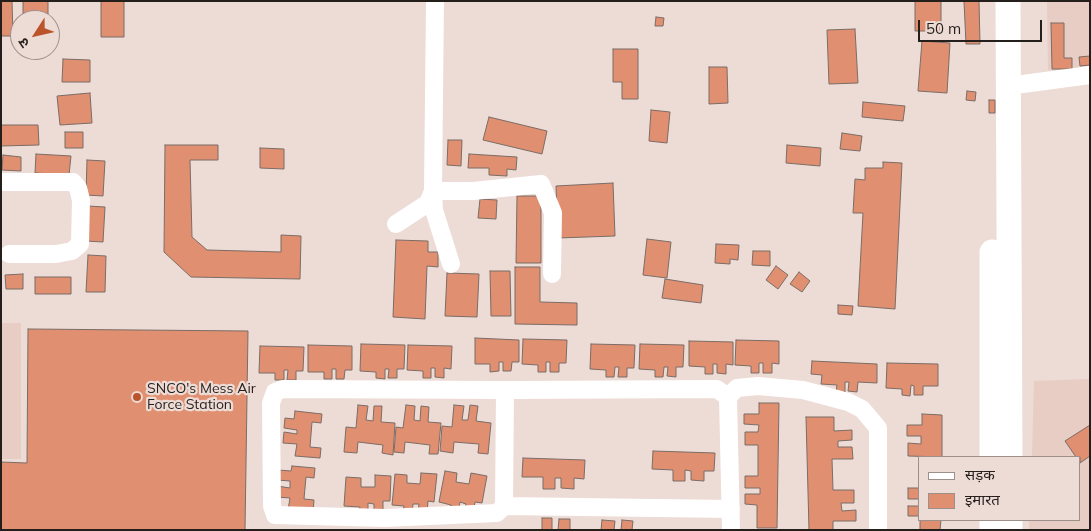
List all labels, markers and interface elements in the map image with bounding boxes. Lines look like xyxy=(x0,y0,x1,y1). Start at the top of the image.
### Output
north arrow xyxy=(10,10,60,60)
scale bar xyxy=(921,10,1045,42)
text: 50 m xyxy=(926,19,961,38)
text: उ xyxy=(14,35,33,52)
place label: SNCO's Mess Air Force Station xyxy=(147,381,256,414)
marker: SNCO's Mess Air Force Station xyxy=(131,391,143,403)
legend xyxy=(918,456,1081,521)
text: सड़क xyxy=(965,465,995,484)
text: इमारत xyxy=(965,490,1000,509)

